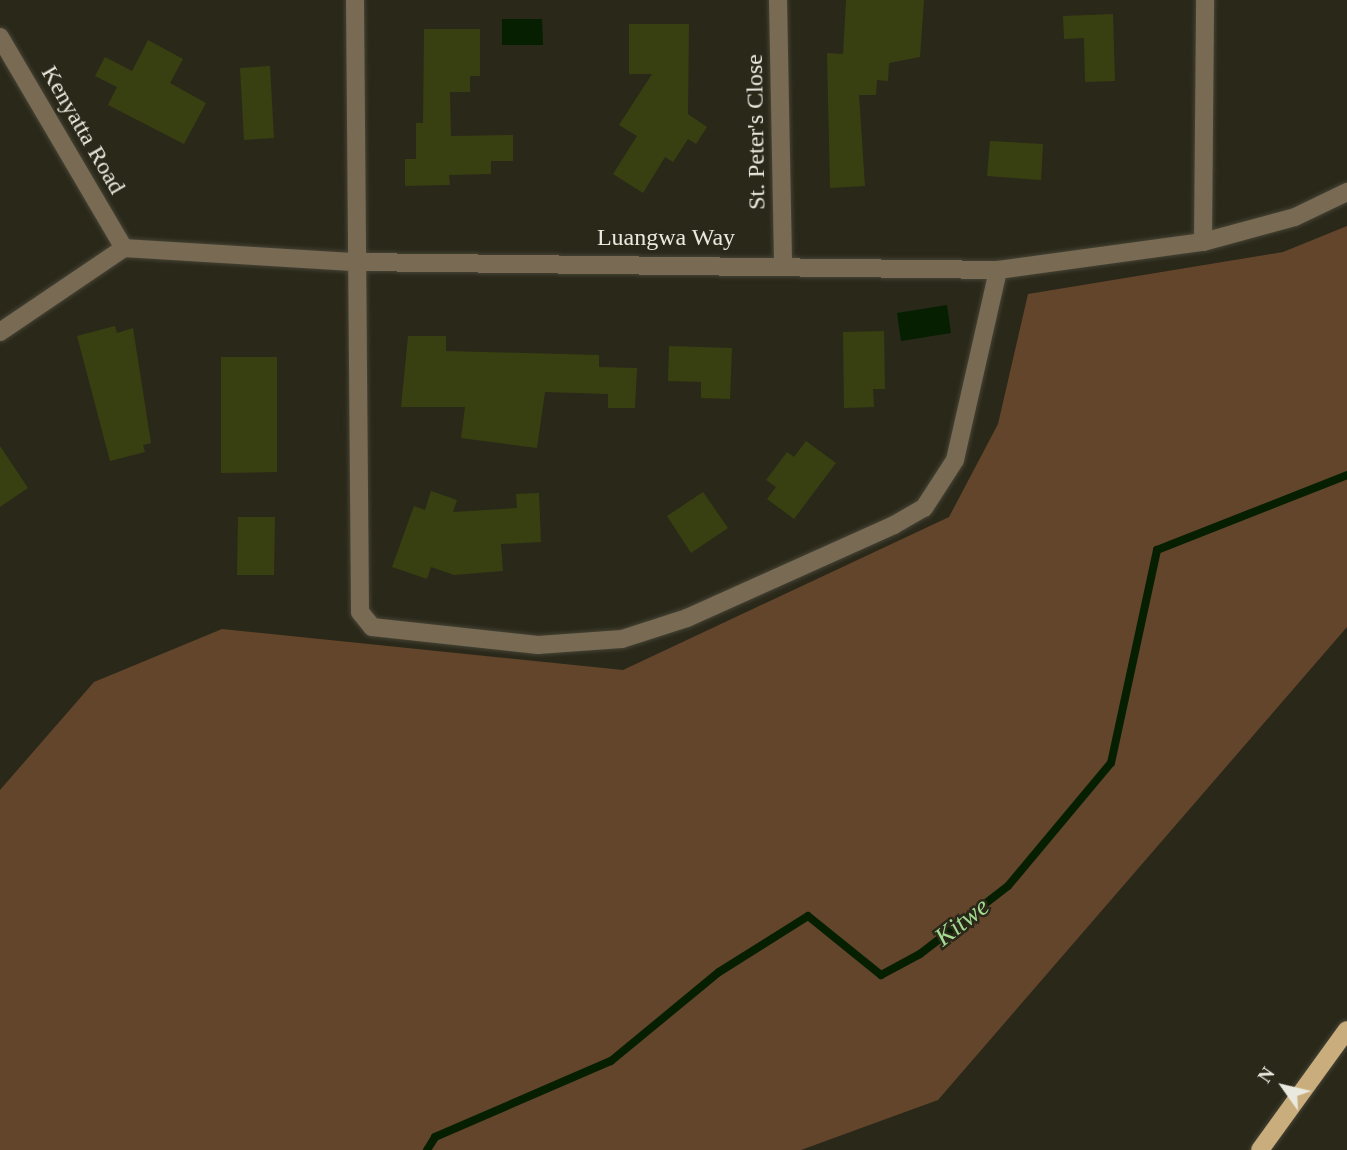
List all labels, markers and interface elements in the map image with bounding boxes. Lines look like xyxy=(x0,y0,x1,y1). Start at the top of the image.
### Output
street label: St. Peter's Close xyxy=(740,54,772,210)
street label: Kenyatta Road xyxy=(35,61,131,199)
street label: Luangwa Way xyxy=(597,224,735,252)
water label: Kitwe xyxy=(928,891,996,953)
north arrow xyxy=(1249,1052,1319,1122)
text: N xyxy=(1254,1063,1279,1087)

